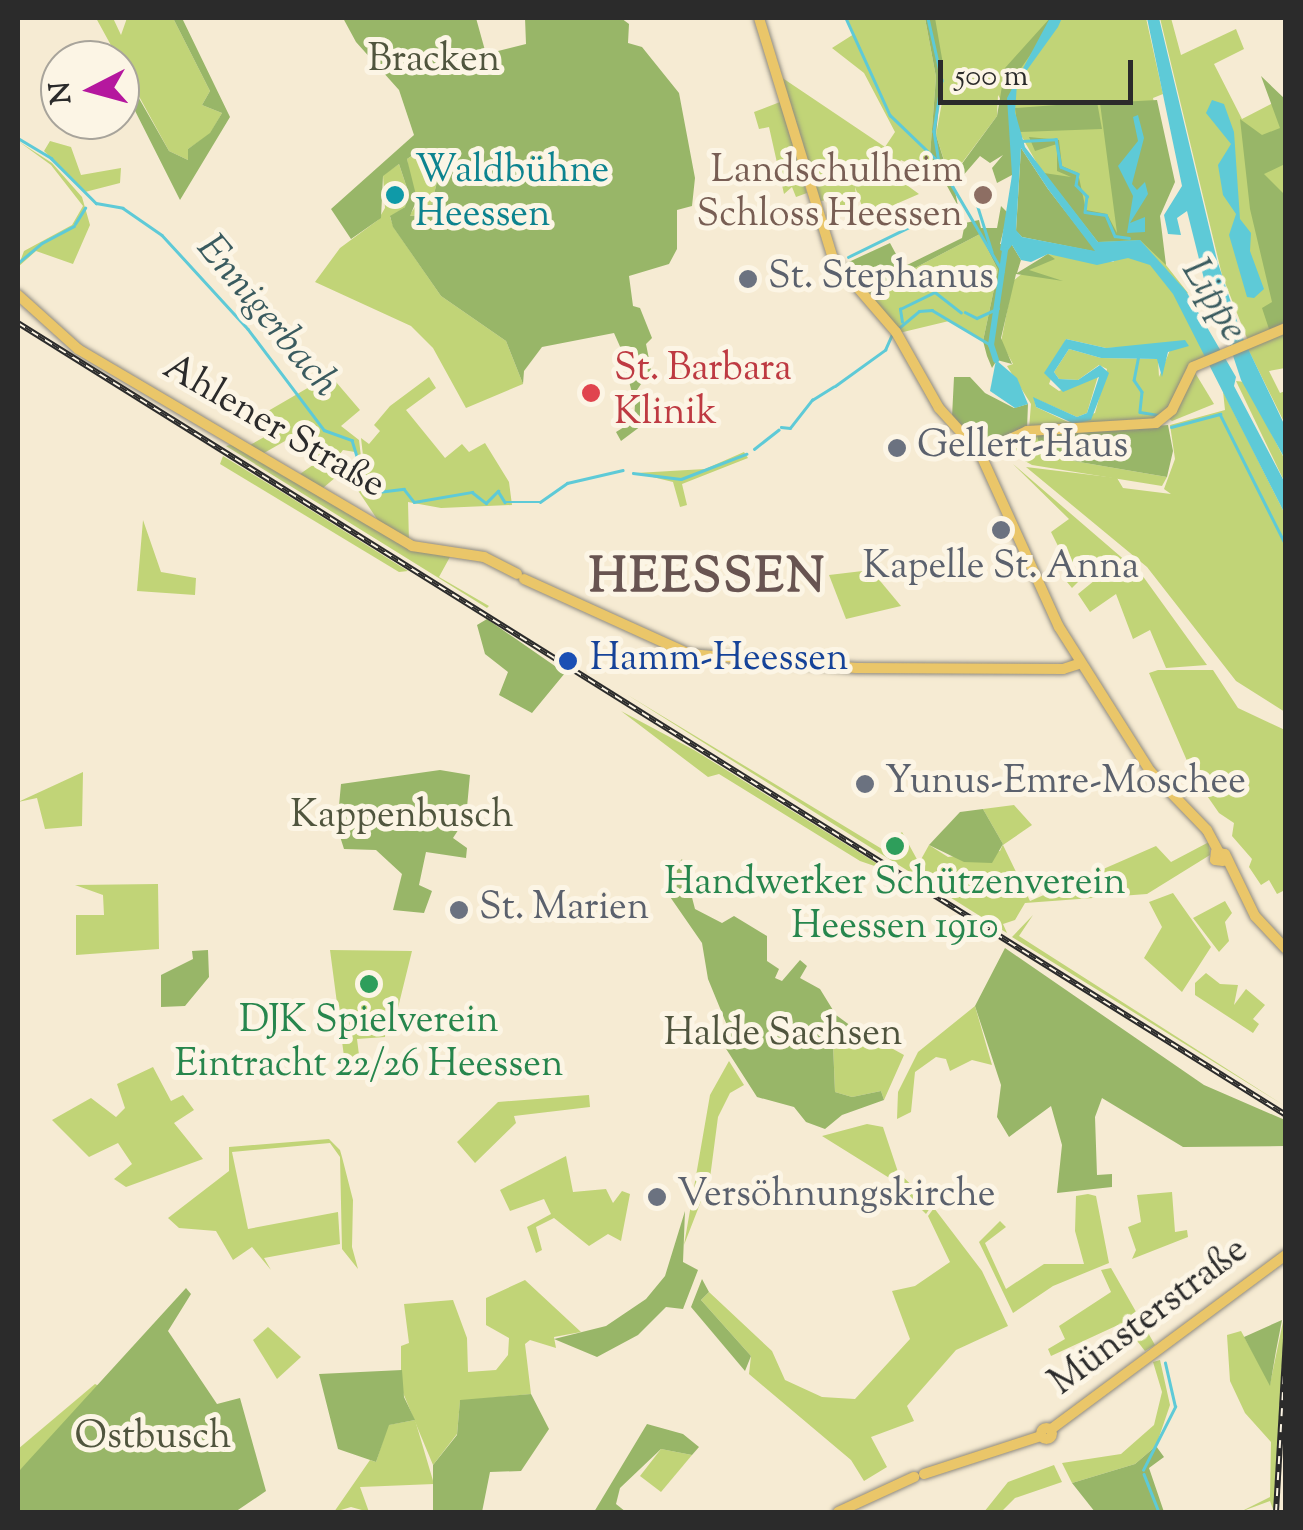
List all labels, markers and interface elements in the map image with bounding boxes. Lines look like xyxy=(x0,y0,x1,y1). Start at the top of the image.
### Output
park label: Bracken xyxy=(368,39,500,85)
north arrow xyxy=(40,40,140,140)
scale bar xyxy=(943,40,1138,102)
text: 500 m xyxy=(955,56,1028,99)
text: N xyxy=(41,80,83,106)
place label: Waldbühne Heessen xyxy=(415,150,609,240)
place label: Landschulheim Schloss Heessen xyxy=(697,150,963,240)
marker: Waldbühne Heessen xyxy=(384,184,406,206)
marker: Landschulheim Schloss Heessen xyxy=(972,184,994,206)
water label: Ennigerbach xyxy=(184,226,348,408)
water label: Lippe xyxy=(1169,251,1255,351)
place label: St. Stephanus xyxy=(768,256,994,302)
marker: St. Stephanus xyxy=(737,268,759,290)
street label: Ahlener Straße xyxy=(154,346,392,510)
place label: St. Barbara Klinik xyxy=(614,348,792,438)
marker: St. Barbara Klinik xyxy=(578,380,604,406)
place label: Gellert-Haus xyxy=(917,425,1128,471)
marker: Gellert-Haus xyxy=(886,437,908,459)
marker: Kapelle St. Anna xyxy=(990,519,1012,541)
place label: Kapelle St. Anna xyxy=(863,546,1139,592)
district label: HEESSEN xyxy=(589,551,827,609)
place label: Hamm-Heessen xyxy=(590,638,848,684)
marker: Hamm-Heessen xyxy=(555,648,581,674)
place label: Yunus-Emre-Moschee xyxy=(885,761,1246,807)
marker: Yunus-Emre-Moschee xyxy=(854,773,876,795)
park label: Kappenbusch xyxy=(290,795,514,841)
marker: Handwerker Schützenverein Heessen 1910 xyxy=(884,835,906,857)
place label: Handwerker Schützenverein Heessen 1910 xyxy=(664,862,1126,952)
place label: St. Marien xyxy=(479,887,649,933)
marker: St. Marien xyxy=(448,899,470,921)
marker: DJK Spielverein Eintracht 22/26 Heessen xyxy=(358,973,380,995)
place label: DJK Spielverein Eintracht 22/26 Heessen xyxy=(175,1000,563,1090)
park label: Halde Sachsen xyxy=(664,1013,902,1059)
place label: Versöhnungskirche xyxy=(677,1174,995,1220)
marker: Versöhnungskirche xyxy=(646,1186,668,1208)
street label: Münsterstraße xyxy=(1042,1229,1258,1407)
park label: Ostbusch xyxy=(75,1416,231,1462)

